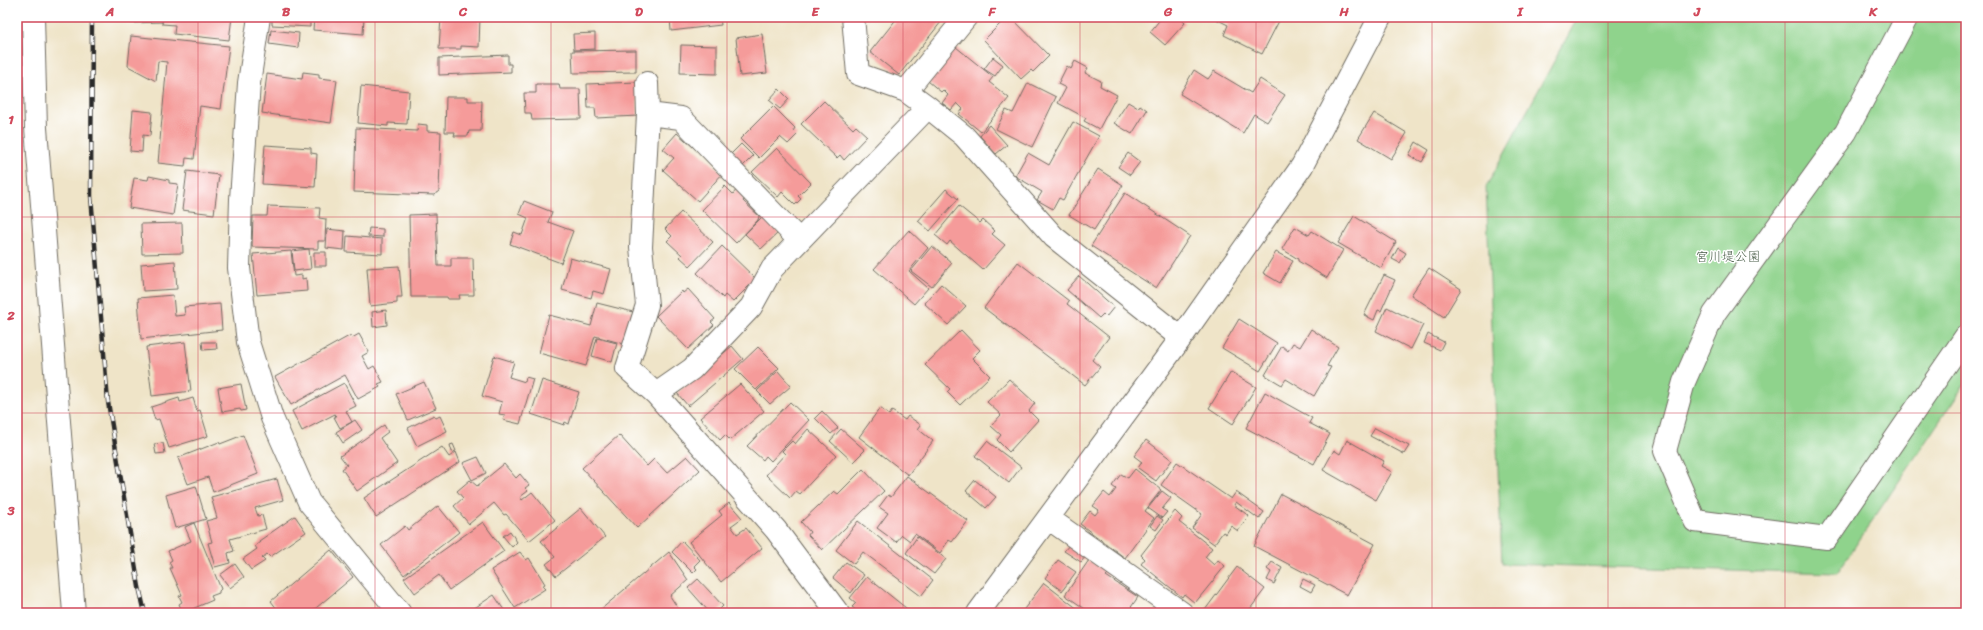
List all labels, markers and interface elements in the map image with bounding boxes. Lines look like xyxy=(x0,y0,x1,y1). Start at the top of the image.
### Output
text: A xyxy=(105,0,114,23)
text: B xyxy=(282,0,291,23)
text: C xyxy=(458,0,468,23)
text: D xyxy=(635,0,643,23)
text: E xyxy=(811,0,820,23)
text: F xyxy=(987,0,996,23)
text: G xyxy=(1163,0,1173,23)
text: H xyxy=(1338,0,1349,23)
text: I xyxy=(1516,0,1524,23)
text: J xyxy=(1693,0,1701,23)
text: K xyxy=(1868,0,1878,23)
text: 1 xyxy=(8,108,14,131)
park label: 宮川堤公園 xyxy=(1695,245,1761,268)
text: 2 xyxy=(6,304,15,327)
text: 3 xyxy=(6,499,15,522)

